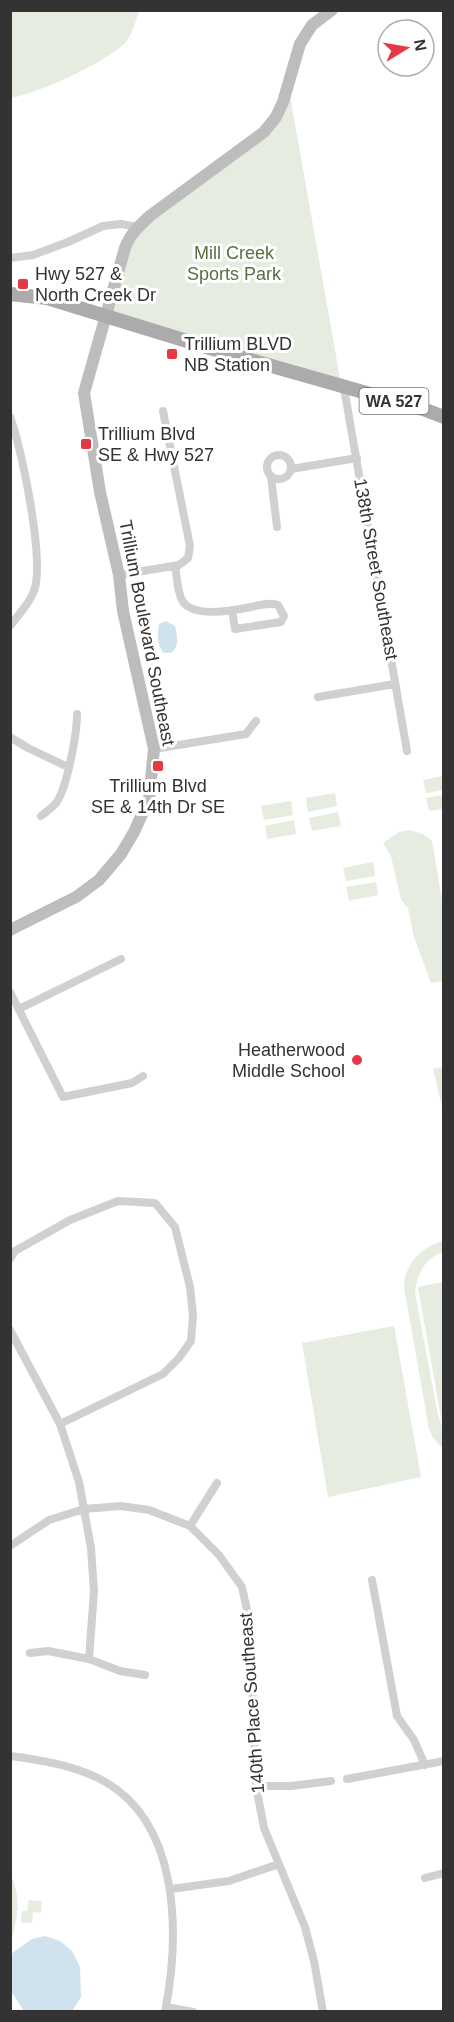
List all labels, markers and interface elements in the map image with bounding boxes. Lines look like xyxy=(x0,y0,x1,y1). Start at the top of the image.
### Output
north arrow xyxy=(376,18,436,78)
text: N xyxy=(411,38,430,53)
park label: Mill Creek Sports Park xyxy=(187,243,282,284)
place label: Hwy 527 & North Creek Dr xyxy=(35,264,156,305)
marker: Hwy 527 & North Creek Dr xyxy=(16,277,30,291)
place label: Trillium BLVD NB Station xyxy=(184,334,292,375)
marker: Trillium BLVD NB Station xyxy=(165,347,179,361)
road number: WA 527 xyxy=(360,388,428,414)
place label: Trillium Blvd SE & Hwy 527 xyxy=(98,424,214,465)
marker: Trillium Blvd SE & Hwy 527 xyxy=(79,437,93,451)
street label: 138th Street Southeast xyxy=(350,477,402,661)
street label: Trillium Boulevard Southeast xyxy=(115,518,179,748)
marker: Trillium Blvd SE & 14th Dr SE xyxy=(151,759,165,773)
place label: Trillium Blvd SE & 14th Dr SE xyxy=(91,776,225,817)
place label: Heatherwood Middle School xyxy=(232,1040,345,1081)
marker: Heatherwood Middle School xyxy=(350,1053,364,1067)
street label: 140th Place Southeast xyxy=(236,1612,268,1794)

